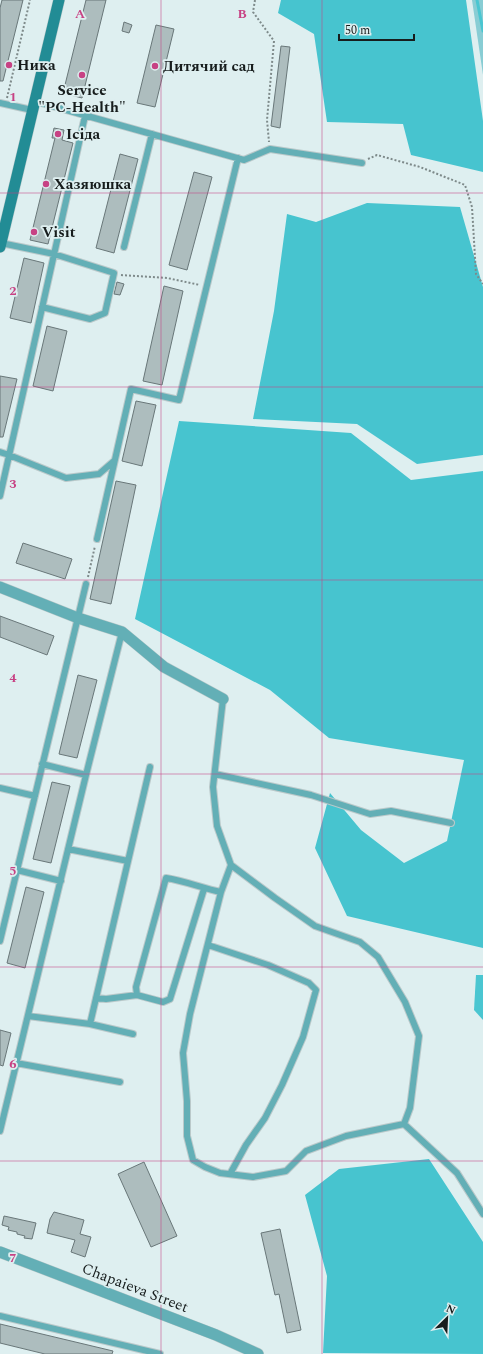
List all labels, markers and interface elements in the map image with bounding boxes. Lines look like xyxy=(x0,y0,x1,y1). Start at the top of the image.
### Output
text: A xyxy=(75,4,85,24)
text: B xyxy=(237,4,247,24)
scale bar xyxy=(339,16,414,42)
text: 50 m xyxy=(345,21,370,40)
place label: Ника xyxy=(17,54,56,77)
place label: Дитячий сад xyxy=(163,55,255,78)
marker: Ника xyxy=(4,60,14,70)
marker: Дитячий сад xyxy=(150,61,160,71)
marker: Service "PC-Health" xyxy=(77,70,87,80)
place label: Service "PC-Health" xyxy=(38,79,126,119)
text: 1 xyxy=(9,87,17,107)
place label: Ісіда xyxy=(66,123,101,146)
marker: Ісіда xyxy=(53,129,63,139)
place label: Хазяюшка xyxy=(54,173,132,196)
marker: Хазяюшка xyxy=(41,179,51,189)
place label: Visit xyxy=(42,221,76,244)
marker: Visit xyxy=(29,227,39,237)
text: 2 xyxy=(9,281,17,301)
text: 3 xyxy=(9,474,17,494)
text: 4 xyxy=(9,668,17,688)
text: 5 xyxy=(9,861,17,881)
text: 6 xyxy=(9,1054,17,1074)
text: 7 xyxy=(9,1248,17,1268)
street label: Chapaieva Street xyxy=(78,1257,192,1319)
north arrow xyxy=(427,1298,467,1338)
text: N xyxy=(443,1300,458,1319)

